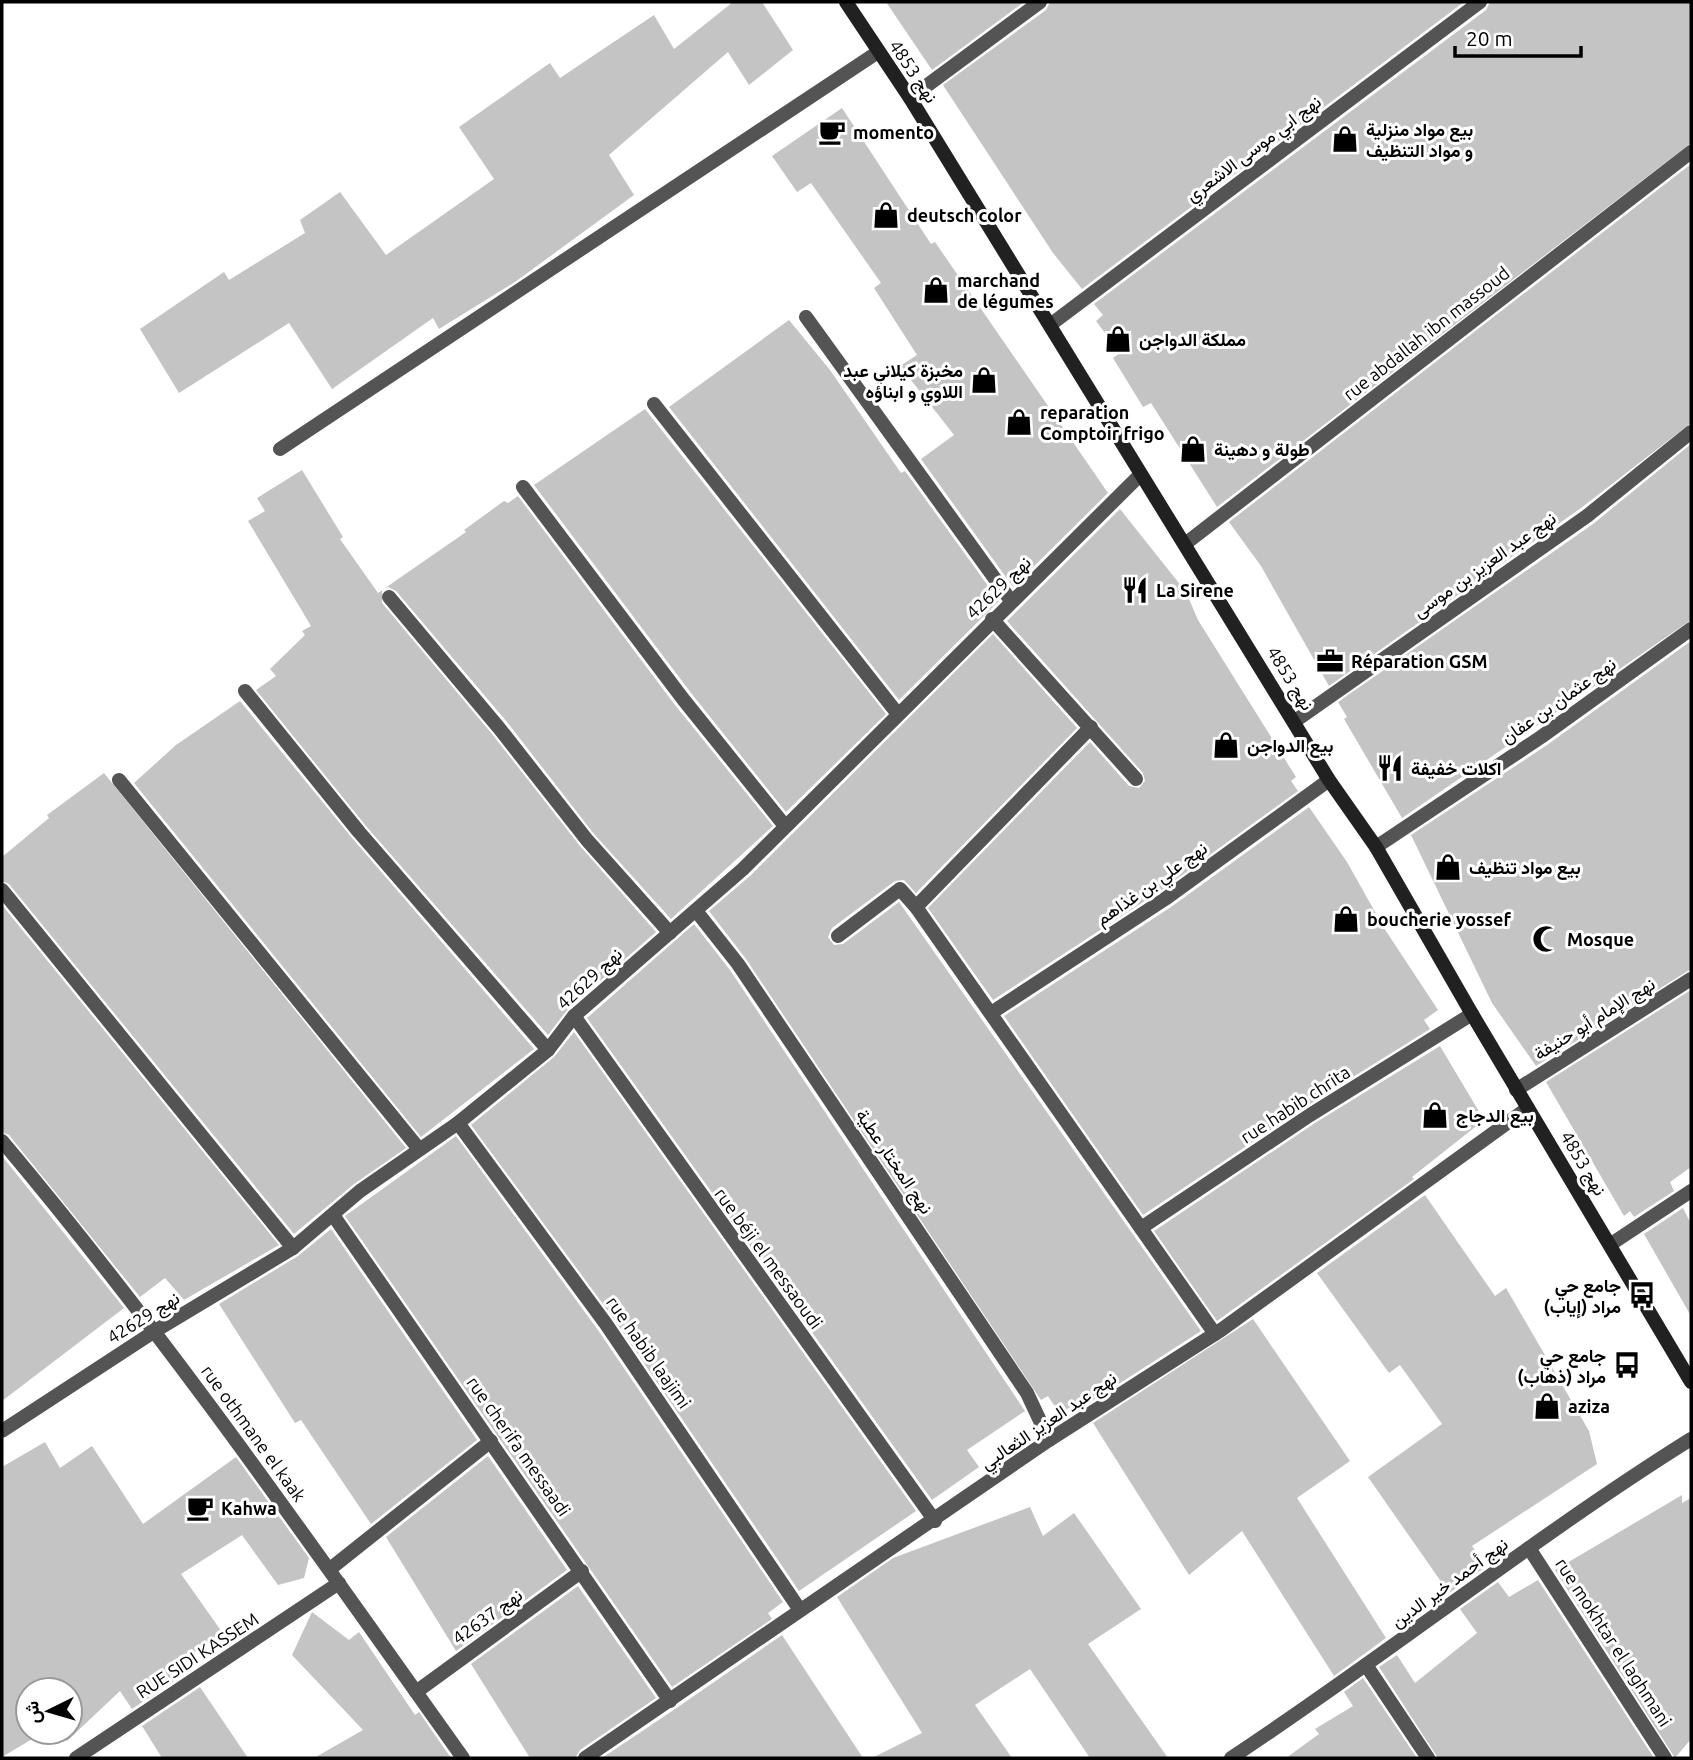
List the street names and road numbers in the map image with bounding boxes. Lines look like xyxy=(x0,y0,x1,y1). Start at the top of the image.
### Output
street label: نهج 4853 xyxy=(883,36,942,108)
street label: نهج ابي موسى الاشعري xyxy=(1182,91,1328,210)
street label: rue abdallah ibn massoud xyxy=(1339,262,1513,404)
street label: نهج عبد العزيز بن موسى xyxy=(1409,507,1561,623)
street label: نهج 42629 xyxy=(962,552,1036,625)
street label: نهج 4853 xyxy=(1261,643,1318,715)
street label: نهج عثمان بن عفان xyxy=(1497,653,1621,749)
street label: نهج علي بن غذاهم xyxy=(1092,837,1214,934)
street label: نهج 42629 xyxy=(552,943,628,1015)
street label: نهج الإمام أبو حنيفة xyxy=(1530,973,1660,1066)
street label: rue habib chrita xyxy=(1237,1061,1353,1147)
street label: نهج المختار عطية xyxy=(850,1105,937,1219)
street label: نهج 4853 xyxy=(1555,1127,1611,1200)
street label: rue béji el messaoudi xyxy=(711,1184,827,1332)
street label: نهج 42629 xyxy=(103,1287,184,1350)
street label: rue habib laajimi xyxy=(603,1292,695,1412)
street label: rue othmane el kaak xyxy=(198,1361,310,1505)
street label: نهج عبد العزيز الثعالبي xyxy=(976,1367,1123,1478)
street label: rue cherifa messaadi xyxy=(463,1372,575,1520)
street label: نهج أحمد خير الدين xyxy=(1387,1533,1513,1633)
street label: rue mokhtar el laghmani xyxy=(1552,1554,1676,1730)
street label: نهج 42637 xyxy=(448,1584,528,1650)
street label: RUE SIDI KASSEM xyxy=(132,1608,262,1702)

